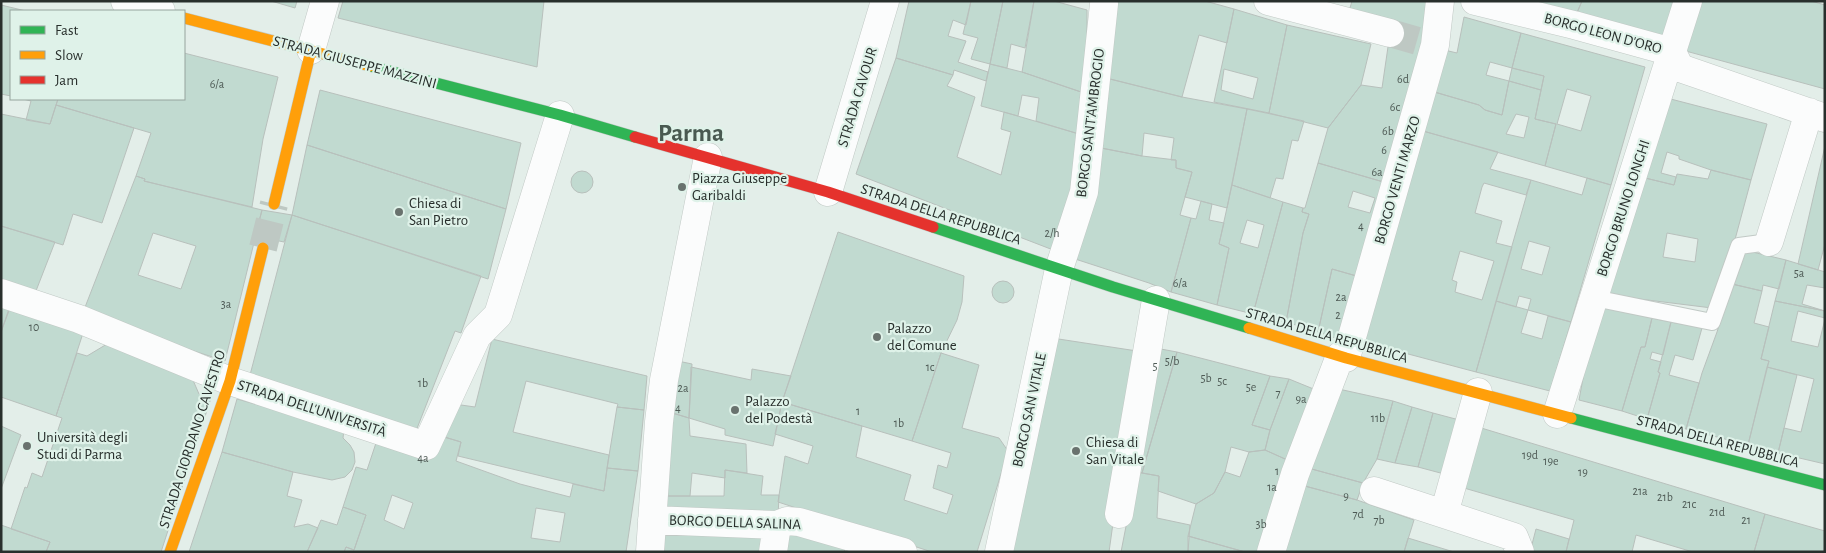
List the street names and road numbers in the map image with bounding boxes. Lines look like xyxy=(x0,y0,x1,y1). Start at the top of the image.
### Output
street label: BORGO LEON D'ORO xyxy=(1542,11,1663,56)
street label: STRADA GIUSEPPE MAZZINI xyxy=(272,33,438,92)
street label: STRADA CAVOUR xyxy=(835,46,880,149)
street label: BORGO SANT'AMBROGIO xyxy=(1074,48,1107,198)
street label: BORGO VENTI MARZO xyxy=(1372,114,1423,246)
street label: BORGO BRUNO LONGHI xyxy=(1594,138,1653,278)
street label: STRADA DELLA REPUBBLICA xyxy=(859,181,1023,248)
street label: STRADA DELLA REPUBBLICA xyxy=(1244,305,1410,366)
street label: STRADA GIORDANO CAVESTRO xyxy=(157,348,228,530)
street label: BORGO SAN VITALE xyxy=(1010,352,1049,468)
street label: STRADA DELL'UNIVERSITÀ xyxy=(235,375,389,440)
street label: STRADA DELLA REPUBBLICA xyxy=(1635,413,1801,471)
street label: BORGO DELLA SALINA xyxy=(669,513,802,532)

